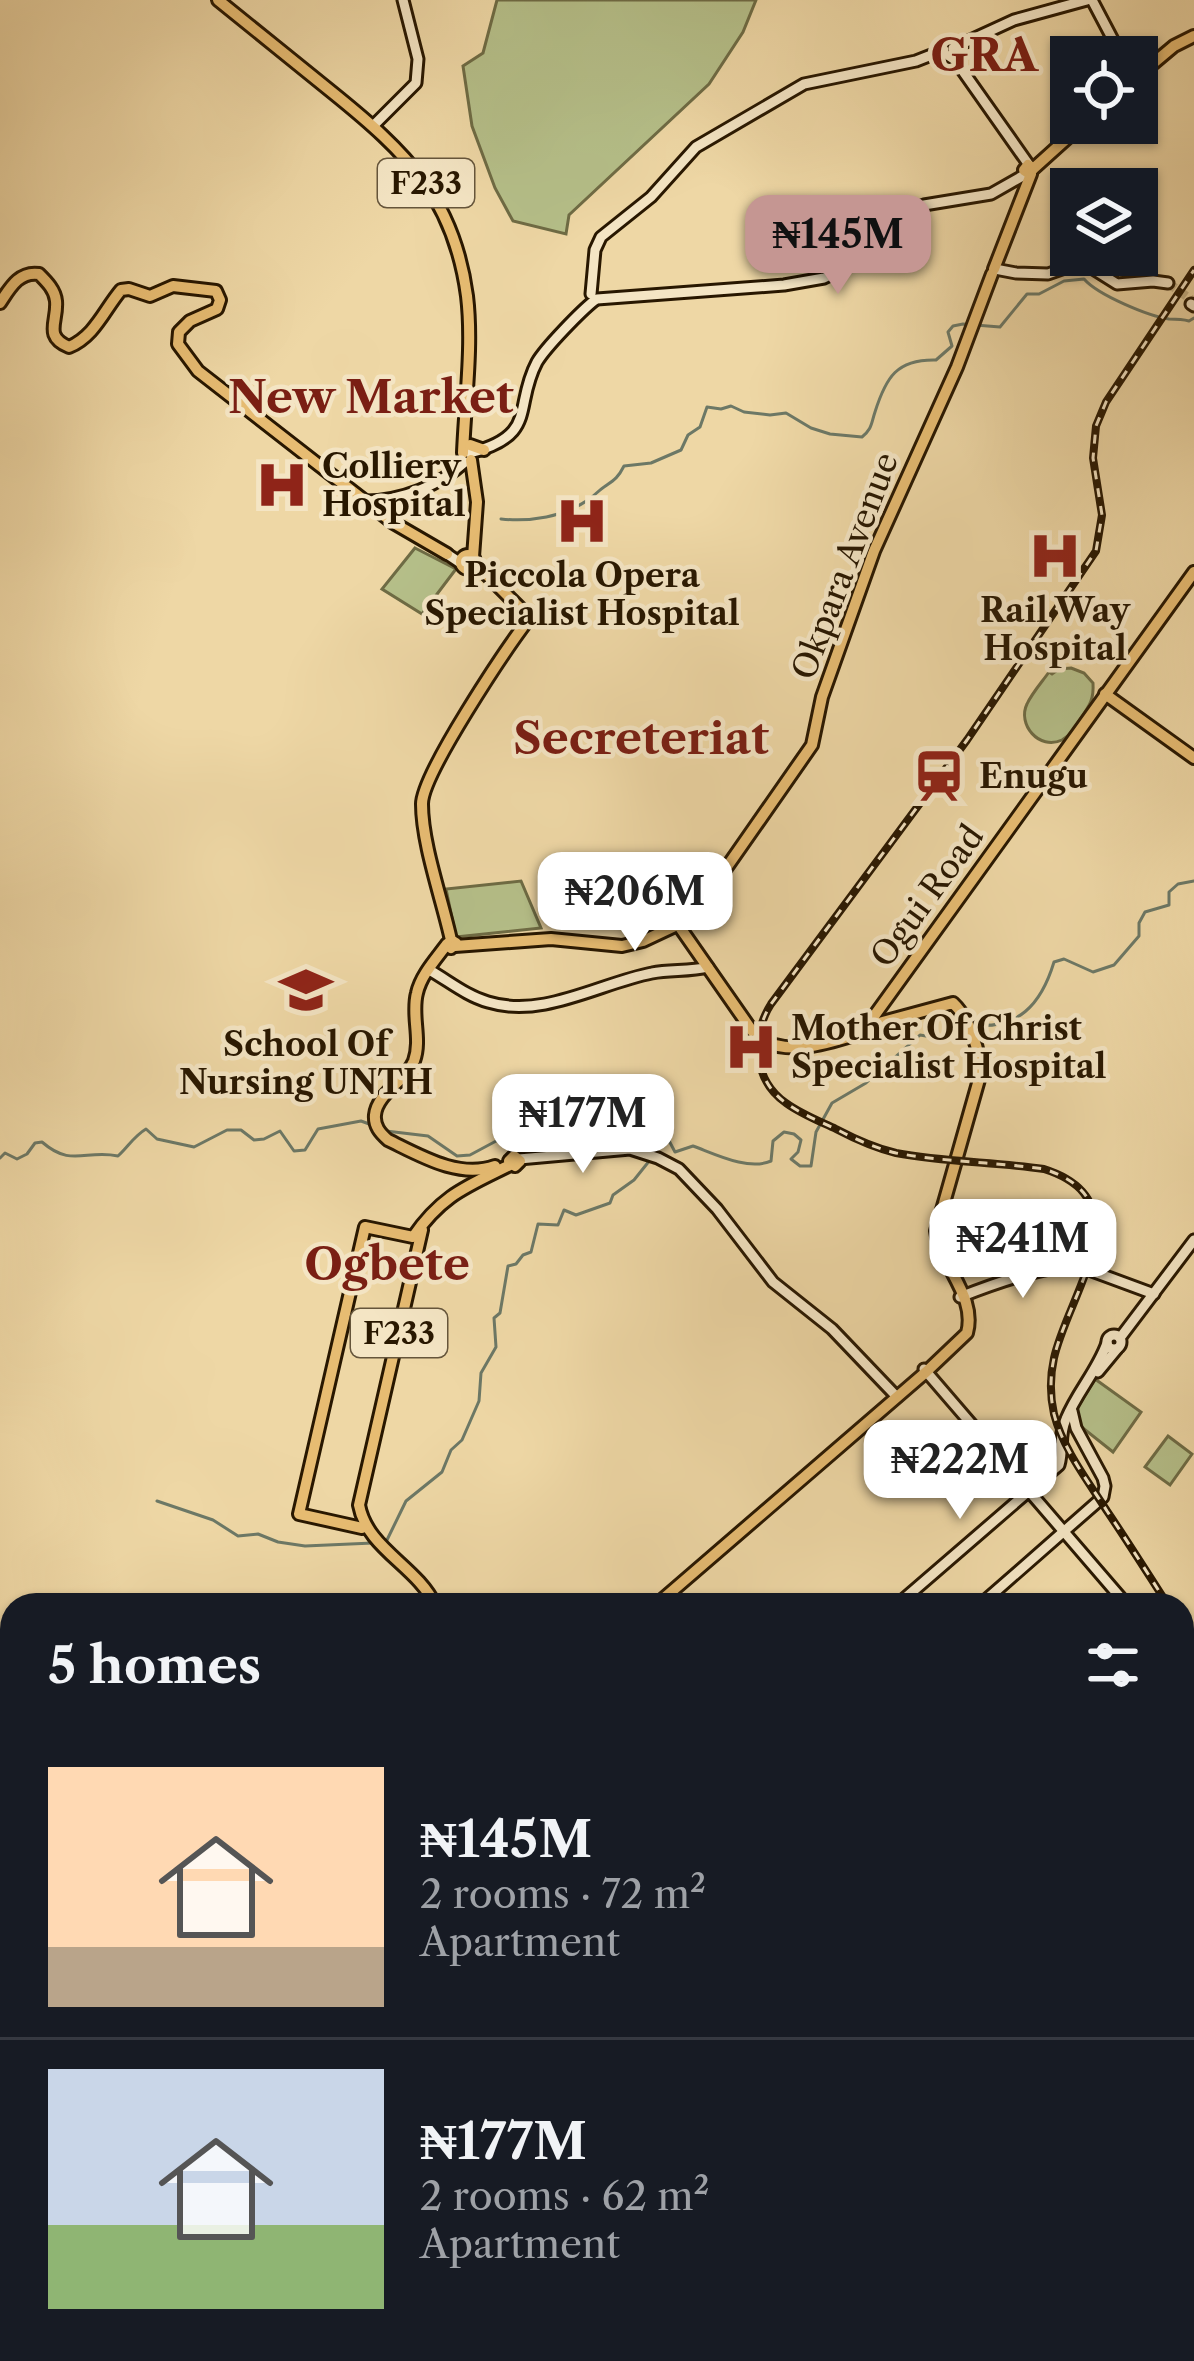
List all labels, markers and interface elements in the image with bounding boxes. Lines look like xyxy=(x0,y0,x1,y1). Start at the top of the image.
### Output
district label: GRA xyxy=(930,27,1039,83)
map controls xyxy=(1050,36,1158,276)
button: locate xyxy=(1050,36,1158,144)
road number: F233 xyxy=(378,159,474,207)
button: layers xyxy=(1050,168,1158,276)
pin: ₦145M xyxy=(754,195,922,297)
text: ₦145M xyxy=(772,210,904,258)
district label: New Market xyxy=(228,369,514,425)
place label: Colliery Hospital xyxy=(322,446,466,525)
street label: Okpara Avenue xyxy=(783,447,907,685)
hospital icon: Colliery Hospital xyxy=(253,456,311,514)
hospital icon: Piccola Opera Specialist Hospital xyxy=(553,492,611,550)
hospital icon: Rail Way Hospital xyxy=(1026,527,1084,585)
place label: Piccola Opera Specialist Hospital xyxy=(424,555,740,634)
place label: Rail Way Hospital xyxy=(980,590,1131,669)
district label: Secreteriat xyxy=(513,710,769,766)
station icon: Enugu xyxy=(910,747,968,805)
place label: Enugu xyxy=(979,756,1088,797)
street label: Ogui Road xyxy=(862,817,992,975)
pin: ₦206M xyxy=(551,852,719,954)
text: ₦206M xyxy=(565,867,705,915)
school or university icon: School Of Nursing UNTH xyxy=(277,961,335,1019)
place label: Mother Of Christ Specialist Hospital xyxy=(791,1008,1106,1087)
hospital icon: Mother Of Christ Specialist Hospital xyxy=(722,1018,780,1076)
place label: School Of Nursing UNTH xyxy=(179,1024,433,1103)
pin: ₦177M xyxy=(499,1074,667,1176)
text: ₦177M xyxy=(519,1089,647,1137)
pin: ₦241M xyxy=(939,1199,1107,1301)
text: ₦241M xyxy=(956,1214,1090,1262)
district label: Ogbete xyxy=(304,1236,470,1292)
road number: F233 xyxy=(351,1309,447,1357)
pin: ₦222M xyxy=(876,1420,1044,1522)
text: ₦222M xyxy=(891,1435,1029,1483)
icon: filters xyxy=(1080,1632,1146,1698)
text: 5 homes xyxy=(48,1634,261,1696)
text: ₦145M xyxy=(420,1808,592,1870)
icon: home xyxy=(144,1815,288,1959)
text: 2 rooms · 72 m² xyxy=(420,1870,706,1918)
text: Apartment xyxy=(420,1918,620,1966)
text: ₦177M xyxy=(420,2110,587,2172)
icon: home xyxy=(144,2117,288,2261)
text: 2 rooms · 62 m² xyxy=(420,2172,710,2220)
text: Apartment xyxy=(420,2220,620,2268)

